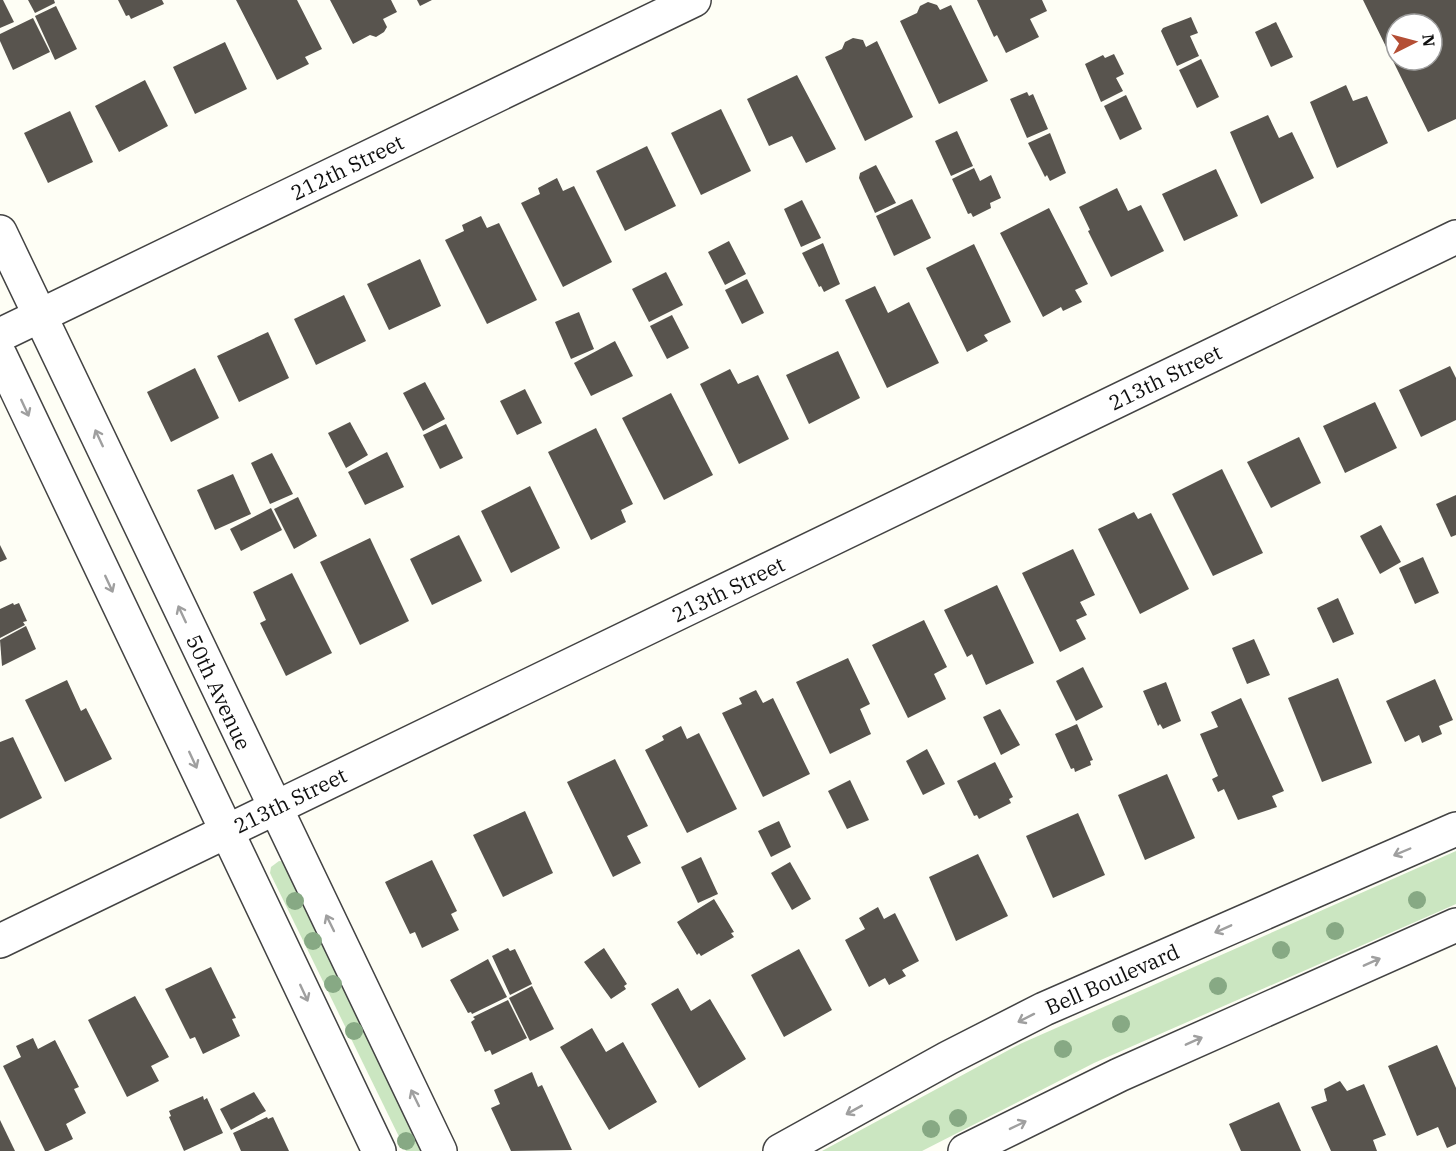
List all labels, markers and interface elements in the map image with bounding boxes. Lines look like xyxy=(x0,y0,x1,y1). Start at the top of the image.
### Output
north arrow xyxy=(1384,12,1444,72)
text: N xyxy=(1418,33,1440,48)
street label: 212th Street xyxy=(286,128,408,206)
street label: 213th Street xyxy=(1104,338,1226,416)
one-way arrow xyxy=(20,398,32,416)
one-way arrow xyxy=(92,429,104,447)
street label: 213th Street xyxy=(667,550,789,628)
one-way arrow xyxy=(103,574,115,592)
one-way arrow xyxy=(176,606,188,624)
street label: 50th Avenue xyxy=(180,630,258,754)
one-way arrow xyxy=(187,750,199,768)
street label: 213th Street xyxy=(229,761,351,839)
one-way arrow xyxy=(1394,847,1412,858)
one-way arrow xyxy=(324,914,335,932)
one-way arrow xyxy=(1215,924,1233,935)
street label: Bell Boulevard xyxy=(1041,937,1184,1021)
one-way arrow xyxy=(1362,956,1381,967)
one-way arrow xyxy=(298,983,310,1001)
one-way arrow xyxy=(1018,1013,1036,1024)
one-way arrow xyxy=(1185,1035,1203,1046)
one-way arrow xyxy=(408,1090,420,1108)
one-way arrow xyxy=(846,1105,864,1116)
one-way arrow xyxy=(1008,1119,1026,1130)

